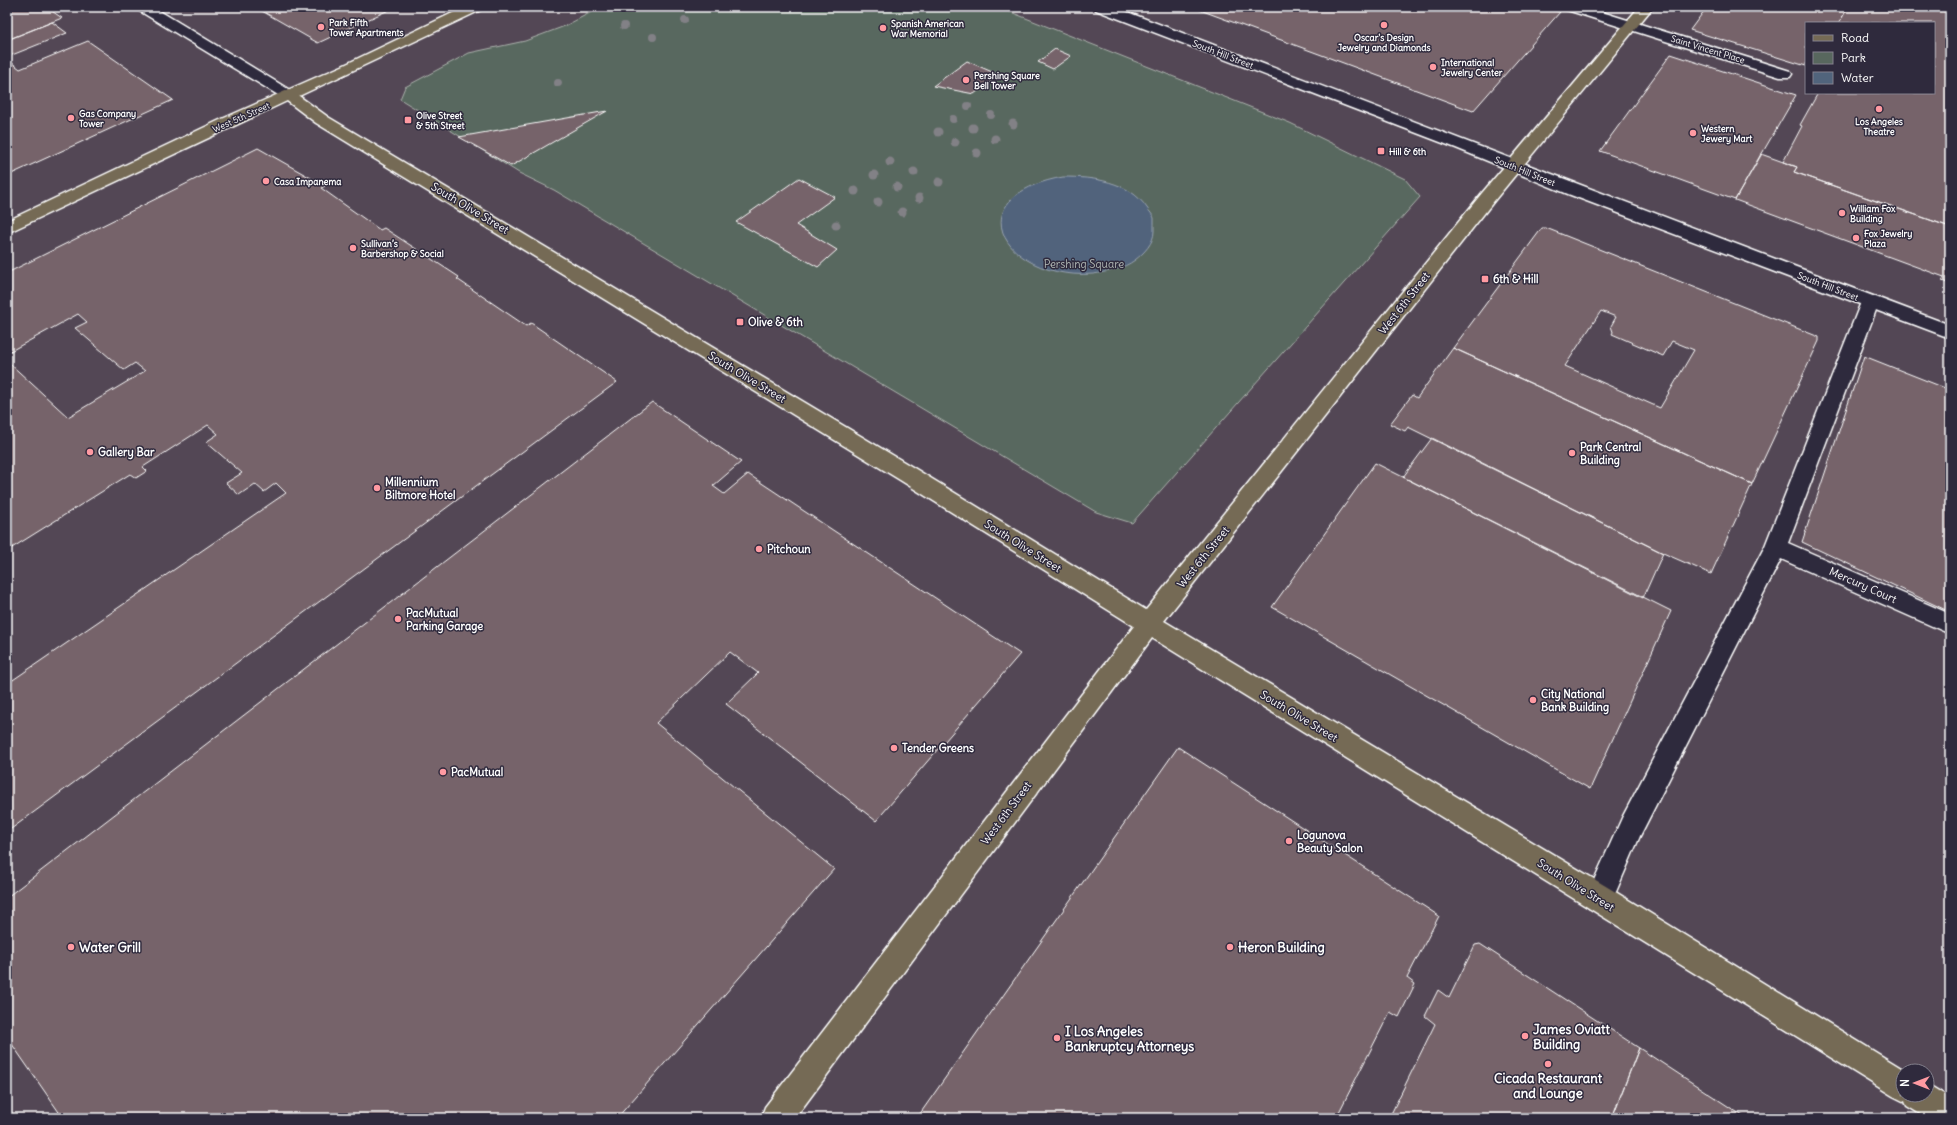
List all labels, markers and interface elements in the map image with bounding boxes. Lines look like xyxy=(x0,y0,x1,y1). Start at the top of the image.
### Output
place label: Park Fifth Tower Apartments xyxy=(329,17,404,39)
place label: Spanish American War Memorial xyxy=(891,18,965,39)
marker: Oscar's Design Jewelry and Diamonds xyxy=(1379,20,1389,30)
marker: Park Fifth Tower Apartments xyxy=(316,22,326,32)
legend xyxy=(1805,22,1935,94)
marker: Spanish American War Memorial xyxy=(878,23,888,33)
text: Road xyxy=(1841,30,1869,45)
place label: Oscar's Design Jewelry and Diamonds xyxy=(1337,32,1431,54)
street label: Saint Vincent Place xyxy=(1670,33,1746,66)
street label: South Hill Street xyxy=(1191,37,1255,71)
text: Park xyxy=(1841,50,1866,65)
place label: International Jewelry Center xyxy=(1441,57,1503,79)
marker: International Jewelry Center xyxy=(1428,62,1438,72)
place label: Pershing Square Bell Tower xyxy=(974,70,1040,91)
text: Water xyxy=(1841,70,1874,85)
marker: Pershing Square Bell Tower xyxy=(961,75,971,85)
street label: West 5th Street xyxy=(211,99,271,135)
marker: Los Angeles Theatre xyxy=(1874,104,1884,114)
place label: Gas Company Tower xyxy=(79,108,136,129)
place label: Olive Street & 5th Street xyxy=(416,110,466,131)
marker: Gas Company Tower xyxy=(66,113,76,123)
marker: Olive Street & 5th Street xyxy=(403,115,413,125)
place label: Los Angeles Theatre xyxy=(1855,116,1903,137)
place label: Western Jewery Mart xyxy=(1701,123,1753,145)
marker: Western Jewery Mart xyxy=(1688,128,1698,138)
marker: Hill & 6th xyxy=(1376,146,1386,156)
place label: Hill & 6th xyxy=(1389,146,1427,157)
street label: South Hill Street xyxy=(1493,154,1557,188)
marker: Casa Impanema xyxy=(261,176,271,186)
place label: Casa Impanema xyxy=(274,176,341,188)
street label: South Olive Street xyxy=(429,179,512,237)
place label: William Fox Building xyxy=(1850,203,1896,225)
marker: William Fox Building xyxy=(1837,208,1847,218)
place label: Fox Jewelry Plaza xyxy=(1864,228,1912,249)
marker: Fox Jewelry Plaza xyxy=(1851,233,1861,243)
place label: Sullivan’s Barbershop & Social xyxy=(361,238,444,260)
marker: Sullivan’s Barbershop & Social xyxy=(348,243,358,253)
park label: Pershing Square xyxy=(1044,257,1124,271)
street label: West 6th Street xyxy=(1375,269,1433,337)
street label: South Hill Street xyxy=(1796,269,1860,303)
place label: 6th & Hill xyxy=(1493,272,1538,286)
marker: 6th & Hill xyxy=(1480,274,1490,284)
place label: Olive & 6th xyxy=(748,315,803,329)
marker: Olive & 6th xyxy=(735,317,745,327)
street label: South Olive Street xyxy=(706,348,789,406)
place label: Park Central Building xyxy=(1580,440,1641,468)
place label: Gallery Bar xyxy=(98,445,155,460)
marker: Gallery Bar xyxy=(85,447,95,457)
marker: Park Central Building xyxy=(1567,448,1577,458)
place label: Millennium Biltmore Hotel xyxy=(385,475,455,502)
marker: Millennium Biltmore Hotel xyxy=(372,483,382,493)
street label: South Olive Street xyxy=(982,517,1064,575)
street label: West 6th Street xyxy=(1174,523,1232,591)
place label: Pitchoun xyxy=(767,542,811,556)
marker: Pitchoun xyxy=(754,544,764,554)
street label: Mercury Court xyxy=(1827,564,1899,606)
place label: PacMutual Parking Garage xyxy=(406,606,483,634)
marker: PacMutual Parking Garage xyxy=(393,614,403,624)
street label: South Olive Street xyxy=(1258,687,1341,745)
place label: City National Bank Building xyxy=(1541,687,1609,715)
marker: City National Bank Building xyxy=(1528,695,1538,705)
place label: Tender Greens xyxy=(902,741,974,755)
marker: Tender Greens xyxy=(889,743,899,753)
place label: PacMutual xyxy=(451,765,503,779)
marker: PacMutual xyxy=(438,767,448,777)
street label: West 6th Street xyxy=(978,779,1034,847)
place label: Logunova Beauty Salon xyxy=(1297,828,1363,856)
marker: Logunova Beauty Salon xyxy=(1284,836,1294,846)
street label: South Olive Street xyxy=(1535,856,1617,914)
place label: Water Grill xyxy=(79,939,141,956)
place label: Heron Building xyxy=(1238,939,1325,956)
marker: Water Grill xyxy=(66,942,76,952)
marker: Heron Building xyxy=(1225,942,1235,952)
place label: James Oviatt Building xyxy=(1533,1021,1611,1053)
place label: I Los Angeles Bankruptcy Attorneys xyxy=(1065,1023,1194,1055)
marker: James Oviatt Building xyxy=(1520,1031,1530,1041)
marker: I Los Angeles Bankruptcy Attorneys xyxy=(1052,1033,1062,1043)
marker: Cicada Restaurant and Lounge xyxy=(1543,1059,1553,1069)
north arrow xyxy=(1895,1063,1935,1103)
place label: Cicada Restaurant and Lounge xyxy=(1494,1070,1603,1102)
text: N xyxy=(1898,1079,1912,1087)

